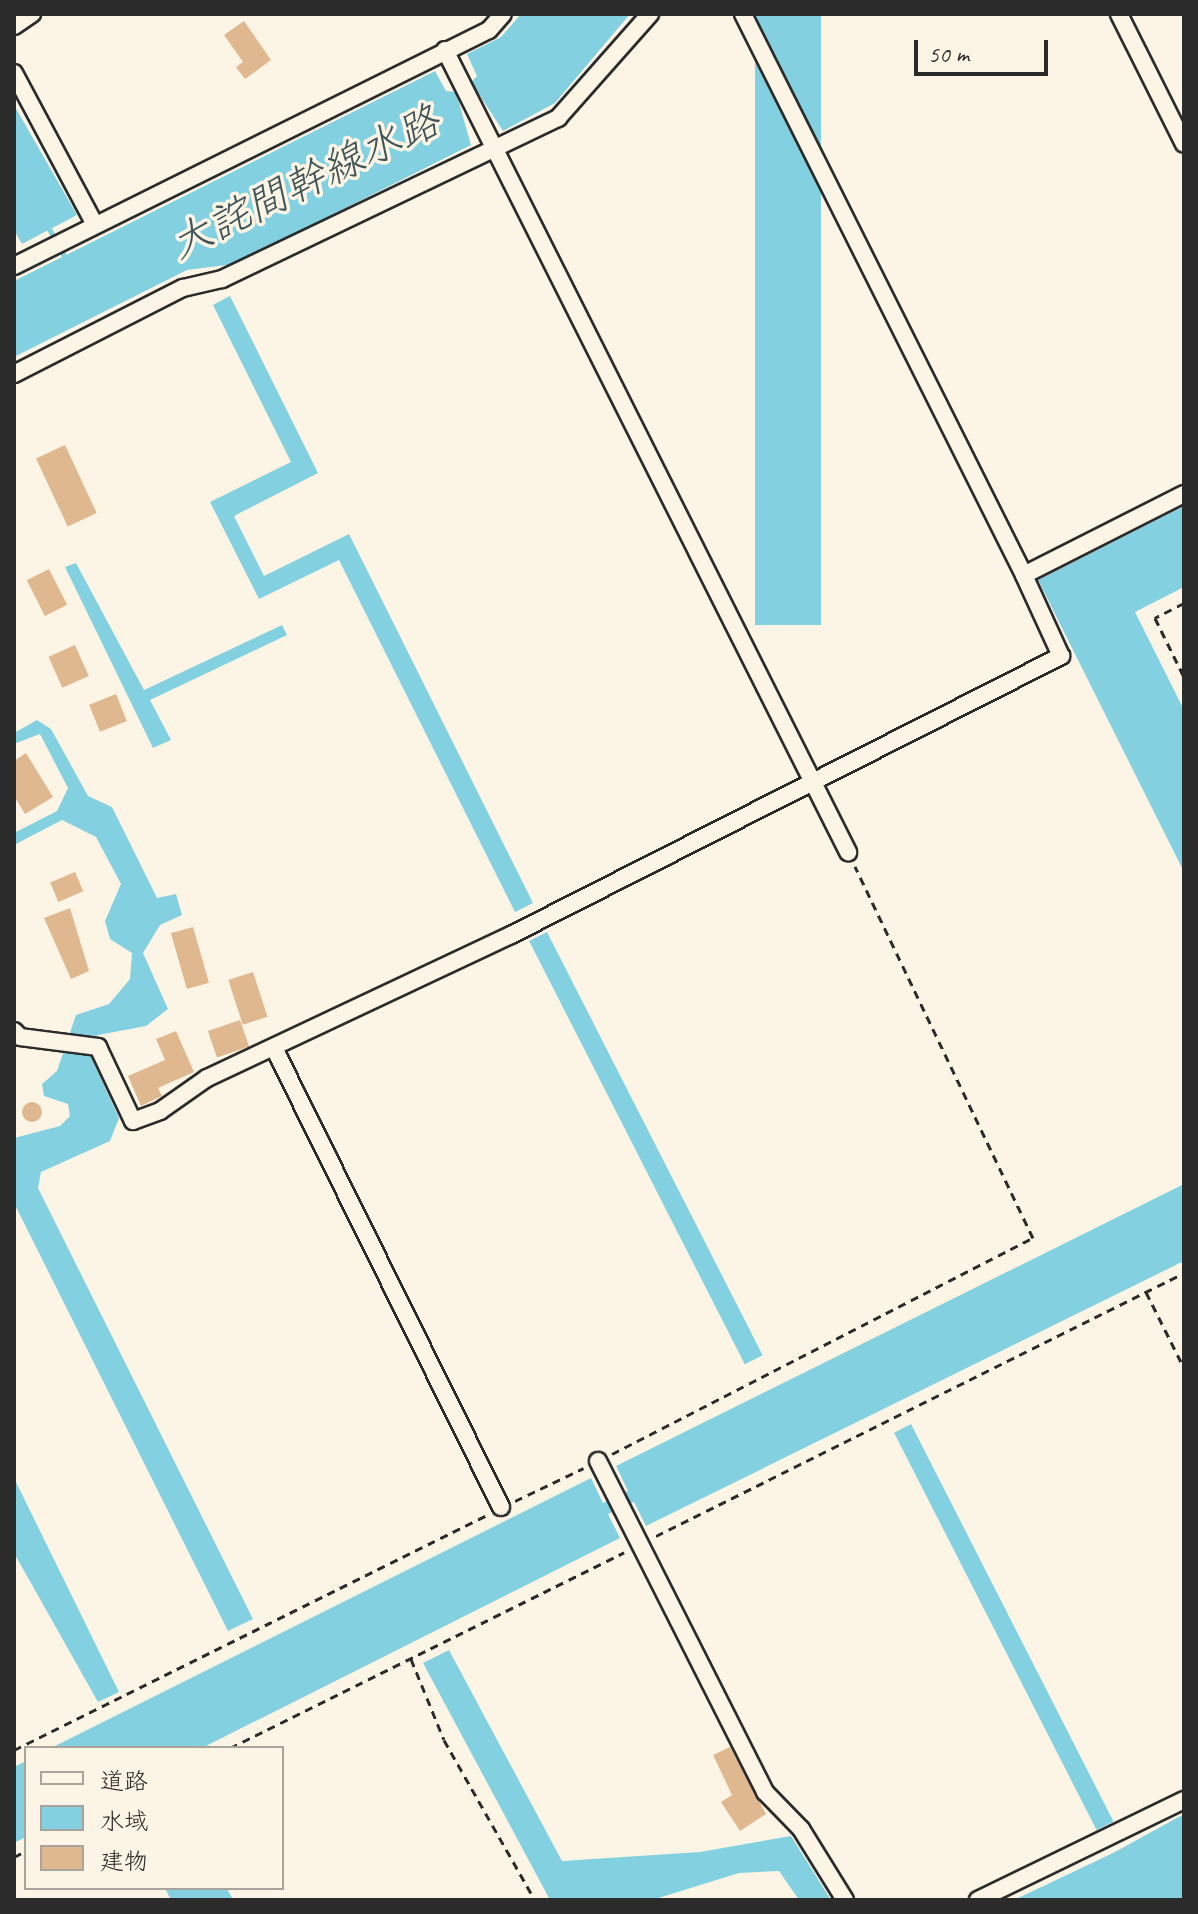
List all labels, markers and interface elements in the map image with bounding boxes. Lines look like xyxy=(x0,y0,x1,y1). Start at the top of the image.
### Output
scale bar xyxy=(918,24,1052,74)
text: 50 m xyxy=(928,39,969,69)
water label: 大詫間幹線水路 xyxy=(162,96,448,270)
legend xyxy=(24,1746,284,1890)
text: 道路 xyxy=(100,1766,148,1796)
text: 水域 xyxy=(100,1806,148,1836)
text: 建物 xyxy=(100,1846,148,1876)

